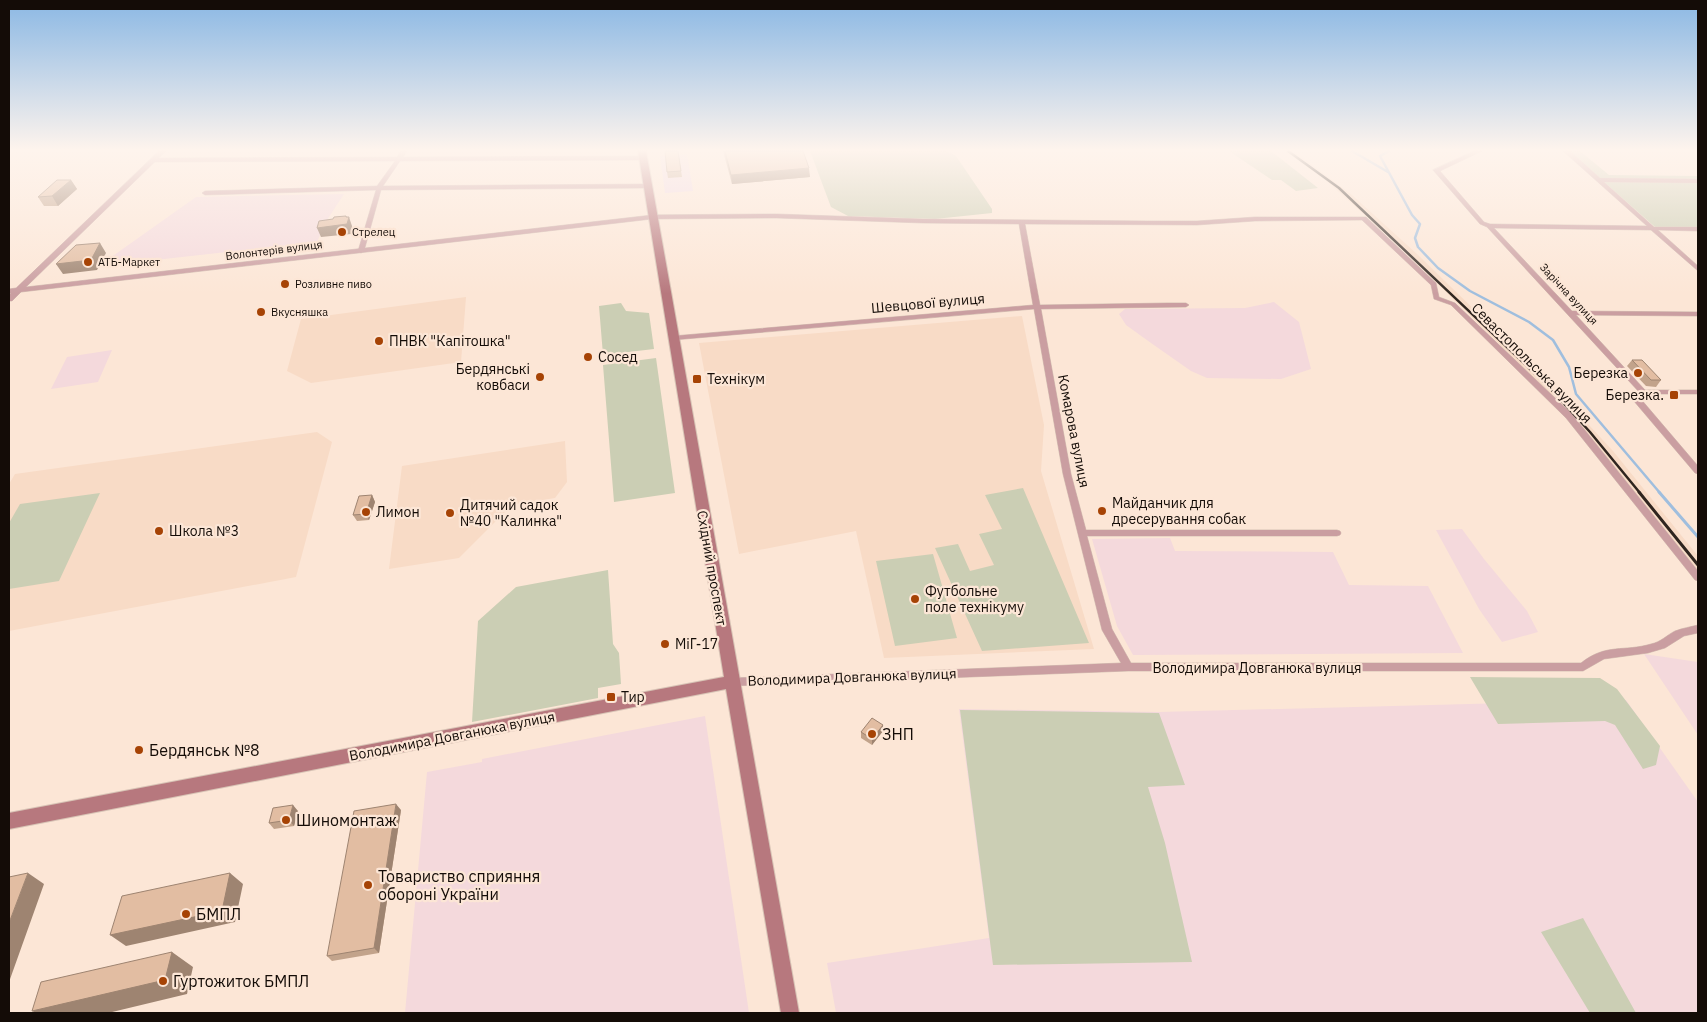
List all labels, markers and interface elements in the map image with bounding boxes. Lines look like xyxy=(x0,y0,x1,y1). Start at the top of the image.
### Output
place label: Стрелец xyxy=(352,225,396,239)
marker: Стрелец xyxy=(336,226,348,238)
street label: Волонтерів вулиця xyxy=(225,237,323,263)
place label: АТБ-Маркет xyxy=(98,255,160,269)
marker: АТБ-Маркет xyxy=(82,256,94,268)
street label: Зарічна вулиця xyxy=(1537,260,1601,328)
place label: Розливне пиво xyxy=(295,277,372,291)
marker: Розливне пиво xyxy=(279,278,291,290)
street label: Шевцової вулиця xyxy=(870,289,986,317)
street label: Севастопольська вулиця xyxy=(1468,299,1596,427)
place label: Вкусняшка xyxy=(271,305,328,319)
marker: Вкусняшка xyxy=(255,306,267,318)
place label: ПНВК "Капітошка" xyxy=(389,332,511,350)
marker: ПНВК "Капітошка" xyxy=(373,335,385,347)
place label: Сосед xyxy=(598,348,638,366)
marker: Сосед xyxy=(582,351,594,363)
place label: Бердянські ковбаси xyxy=(456,360,530,394)
place label: Березка xyxy=(1574,364,1629,382)
marker: Березка xyxy=(1632,367,1644,379)
place label: Технікум xyxy=(707,370,765,388)
marker: Бердянські ковбаси xyxy=(534,371,546,383)
marker: Технікум xyxy=(691,373,703,385)
street label: Комарова вулиця xyxy=(1054,373,1094,489)
place label: Березка. xyxy=(1606,386,1664,404)
marker: Березка. xyxy=(1668,389,1680,401)
place label: Майданчик для дресерування собак xyxy=(1112,494,1247,528)
place label: Дитячий садок №40 "Калинка" xyxy=(460,496,562,530)
place label: Лимон xyxy=(376,503,420,521)
marker: Майданчик для дресерування собак xyxy=(1096,505,1108,517)
marker: Лимон xyxy=(360,506,372,518)
marker: Дитячий садок №40 "Калинка" xyxy=(444,507,456,519)
street label: Східний проспект xyxy=(693,509,731,627)
place label: Школа №3 xyxy=(169,522,239,540)
marker: Школа №3 xyxy=(153,525,165,537)
place label: Футбольне поле технікуму xyxy=(925,582,1024,616)
marker: Футбольне поле технікуму xyxy=(909,593,921,605)
place label: МіГ-17 xyxy=(675,635,718,653)
marker: МіГ-17 xyxy=(659,638,671,650)
street label: Володимира Довганюка вулиця xyxy=(1152,659,1362,677)
street label: Володимира Довганюка вулиця xyxy=(747,664,957,690)
place label: Тир xyxy=(621,688,645,706)
marker: Тир xyxy=(605,691,617,703)
street label: Володимира Довганюка вулиця xyxy=(348,707,556,765)
place label: ЗНП xyxy=(882,724,914,744)
marker: ЗНП xyxy=(866,728,878,740)
place label: Бердянськ №8 xyxy=(149,740,260,760)
marker: Бердянськ №8 xyxy=(133,744,145,756)
place label: Шиномонтаж xyxy=(296,810,397,830)
marker: Шиномонтаж xyxy=(280,814,292,826)
place label: Товариство сприяння обороні України xyxy=(378,866,540,904)
marker: Товариство сприяння обороні України xyxy=(362,879,374,891)
place label: БМПЛ xyxy=(196,904,241,924)
marker: БМПЛ xyxy=(180,908,192,920)
place label: Гуртожиток БМПЛ xyxy=(173,971,309,991)
marker: Гуртожиток БМПЛ xyxy=(157,975,169,987)

